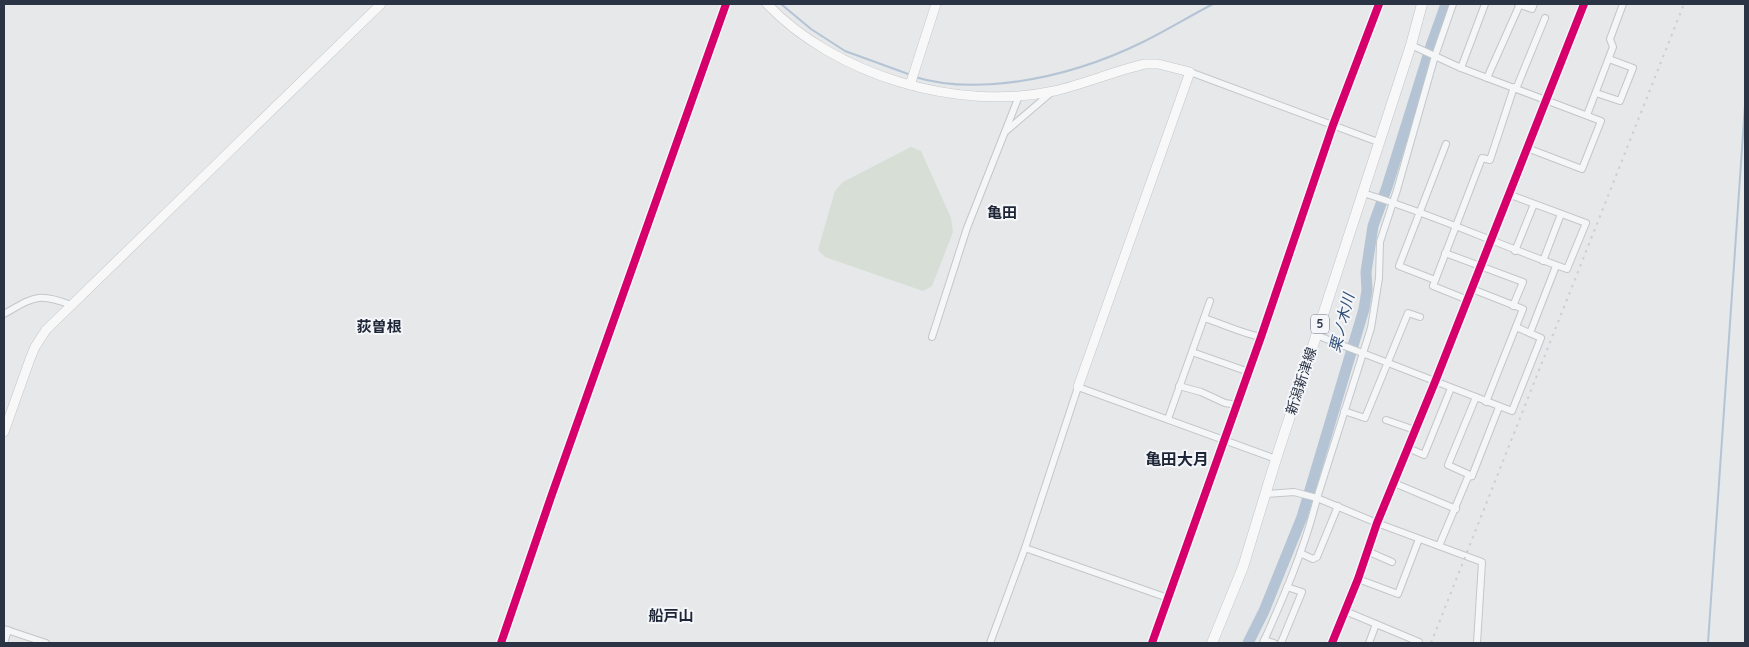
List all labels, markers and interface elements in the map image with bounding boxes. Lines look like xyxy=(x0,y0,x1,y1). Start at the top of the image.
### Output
district label: 亀田 xyxy=(987,203,1017,222)
water label: 栗ノ木川 xyxy=(1325,290,1358,354)
road number: 5 xyxy=(1311,314,1329,334)
district label: 荻曽根 xyxy=(356,317,402,336)
street label: 新潟新津線 xyxy=(1282,345,1320,417)
district label: 亀田大月 xyxy=(1145,449,1209,469)
district label: 船戸山 xyxy=(648,606,694,625)

